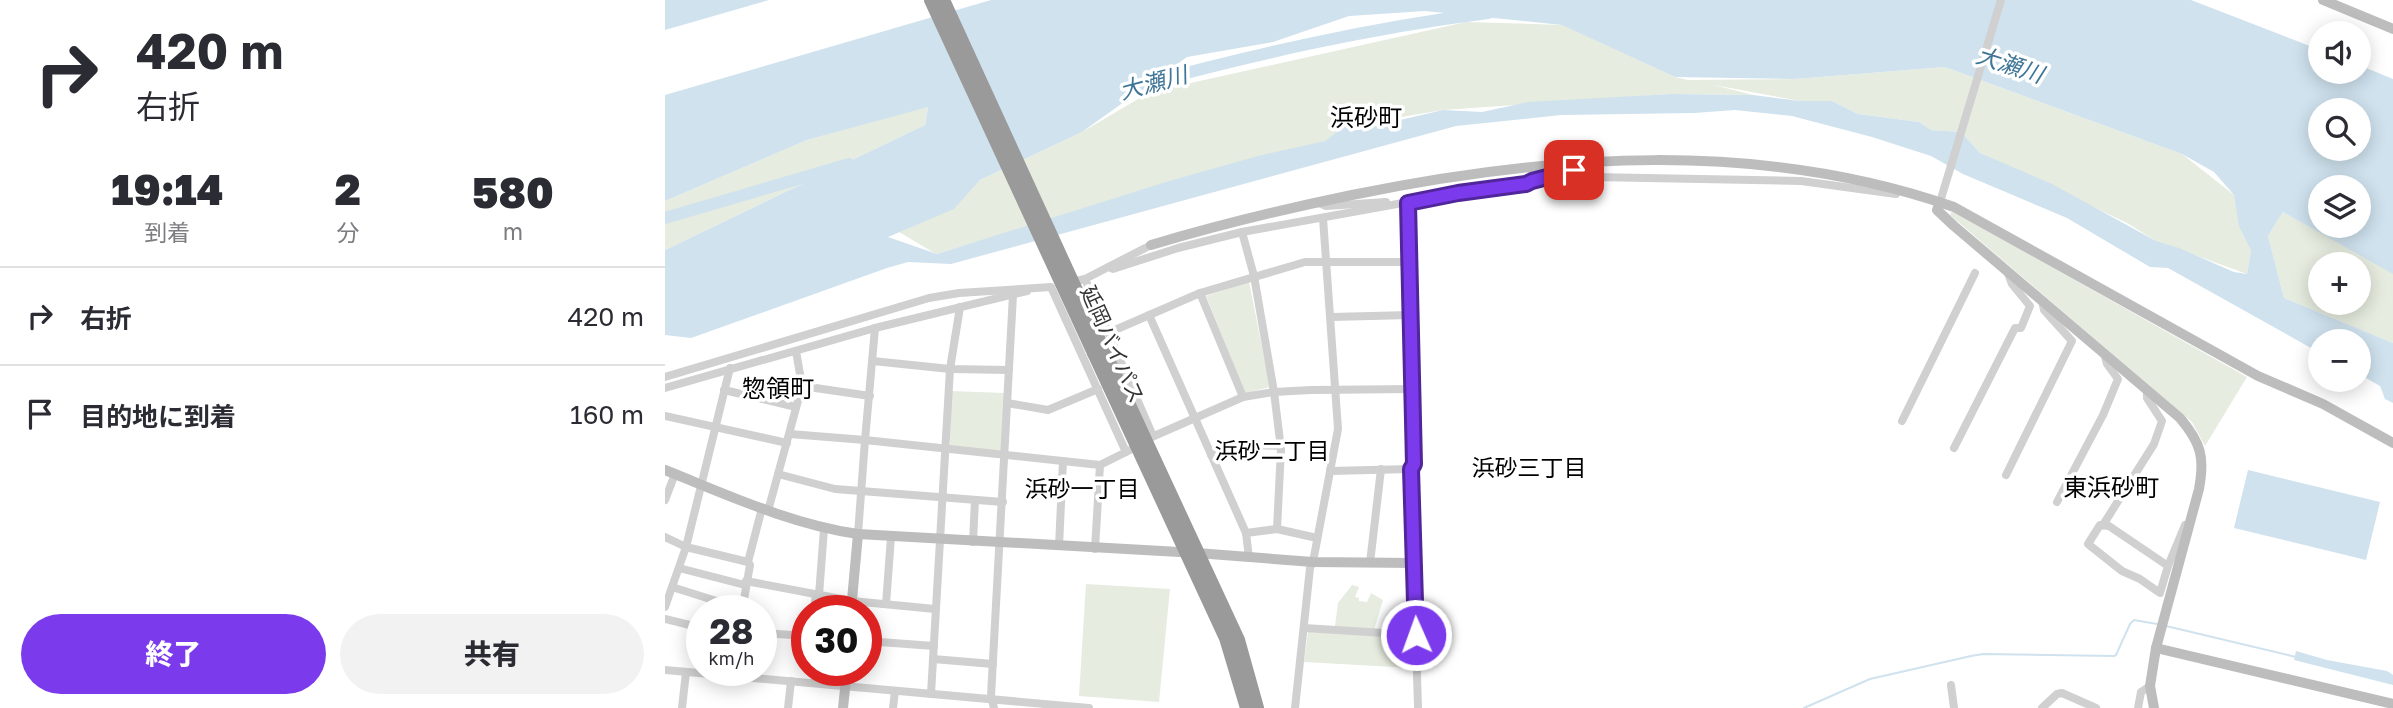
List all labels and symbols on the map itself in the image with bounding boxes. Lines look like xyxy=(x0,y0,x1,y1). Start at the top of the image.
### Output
water label: 大瀬川 xyxy=(1973,40,2050,89)
water label: 大瀬川 xyxy=(1116,59,1193,104)
district label: 浜砂町 xyxy=(1330,102,1402,131)
pin xyxy=(1544,140,1604,200)
street label: 延岡バイパス xyxy=(1076,281,1150,407)
district label: 惣領町 xyxy=(742,373,814,402)
district label: 浜砂二丁目 xyxy=(1215,436,1330,464)
district label: 浜砂三丁目 xyxy=(1472,453,1587,481)
district label: 東浜砂町 xyxy=(2063,472,2159,501)
district label: 浜砂一丁目 xyxy=(1025,474,1140,502)
speed limit sign: 30 xyxy=(791,595,882,686)
position arrow xyxy=(1379,598,1453,672)

